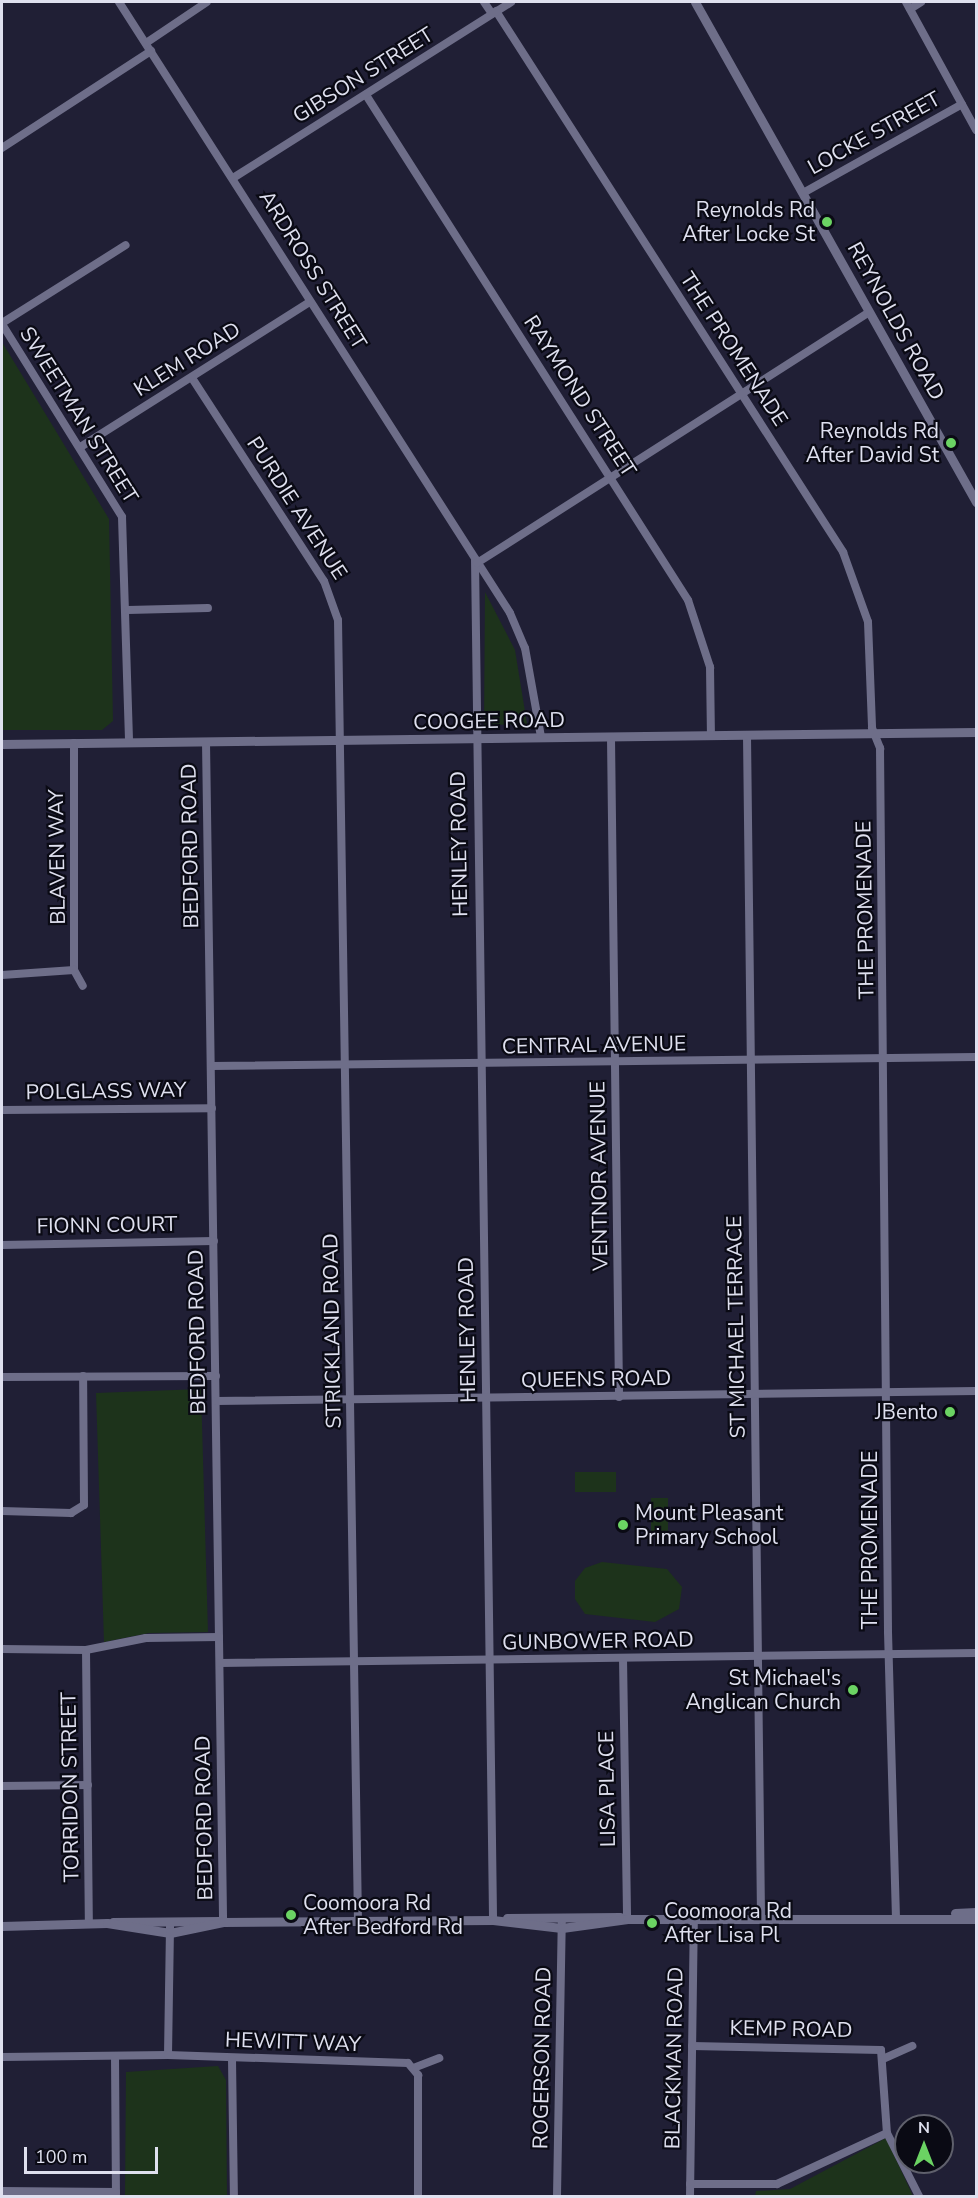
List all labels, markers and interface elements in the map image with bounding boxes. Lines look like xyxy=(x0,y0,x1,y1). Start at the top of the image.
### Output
street label: GIBSON STREET xyxy=(288,22,438,128)
street label: LOCKE STREET xyxy=(803,86,945,180)
street label: ARDROSS STREET xyxy=(254,186,372,354)
place label: Reynolds Rd After Locke St xyxy=(682,197,815,247)
marker: Reynolds Rd After Locke St xyxy=(820,215,834,229)
street label: REYNOLDS ROAD xyxy=(842,238,950,404)
street label: THE PROMENADE xyxy=(675,267,793,431)
street label: RAYMOND STREET xyxy=(518,311,642,481)
street label: KLEM ROAD xyxy=(129,316,245,402)
street label: SWEETMAN STREET xyxy=(15,322,143,508)
place label: Reynolds Rd After David St xyxy=(806,418,939,468)
street label: PURDIE AVENUE xyxy=(241,432,353,584)
marker: Reynolds Rd After David St xyxy=(944,436,958,450)
street label: COOGEE ROAD xyxy=(413,707,565,735)
street label: BEDFORD ROAD xyxy=(176,763,204,929)
street label: HENLEY ROAD xyxy=(445,771,473,917)
street label: BLAVEN WAY xyxy=(43,789,71,925)
street label: THE PROMENADE xyxy=(851,821,879,999)
street label: CENTRAL AVENUE xyxy=(502,1031,686,1059)
street label: POLGLASS WAY xyxy=(25,1077,187,1105)
street label: VENTNOR AVENUE xyxy=(585,1081,613,1271)
street label: FIONN COURT xyxy=(36,1211,178,1239)
street label: ST MICHAEL TERRACE xyxy=(721,1215,751,1439)
street label: STRICKLAND ROAD xyxy=(318,1233,346,1429)
street label: BEDFORD ROAD xyxy=(183,1249,211,1415)
street label: HENLEY ROAD xyxy=(453,1257,481,1403)
street label: QUEENS ROAD xyxy=(521,1365,671,1393)
place label: JBento xyxy=(875,1399,938,1425)
marker: JBento xyxy=(943,1405,957,1419)
street label: THE PROMENADE xyxy=(857,1451,883,1629)
place label: Mount Pleasant Primary School xyxy=(635,1500,783,1550)
marker: Mount Pleasant Primary School xyxy=(616,1518,630,1532)
street label: GUNBOWER ROAD xyxy=(502,1627,694,1655)
place label: St Michael's Anglican Church xyxy=(685,1665,841,1715)
marker: St Michael's Anglican Church xyxy=(846,1683,860,1697)
street label: TORRIDON STREET xyxy=(56,1692,84,1882)
street label: LISA PLACE xyxy=(593,1731,621,1847)
street label: BEDFORD ROAD xyxy=(190,1735,218,1901)
place label: Coomoora Rd After Bedford Rd xyxy=(303,1890,463,1940)
place label: Coomoora Rd After Lisa Pl xyxy=(664,1898,792,1948)
marker: Coomoora Rd After Bedford Rd xyxy=(284,1908,298,1922)
marker: Coomoora Rd After Lisa Pl xyxy=(645,1916,659,1930)
street label: ROGERSON ROAD xyxy=(528,1967,556,2149)
street label: BLACKMAN ROAD xyxy=(660,1967,688,2149)
street label: KEMP ROAD xyxy=(729,2015,853,2043)
street label: HEWITT WAY xyxy=(225,2027,361,2057)
north arrow xyxy=(894,2114,954,2174)
text: N xyxy=(918,2117,930,2139)
scale bar xyxy=(27,2135,160,2173)
text: 100 m xyxy=(35,2145,87,2169)

